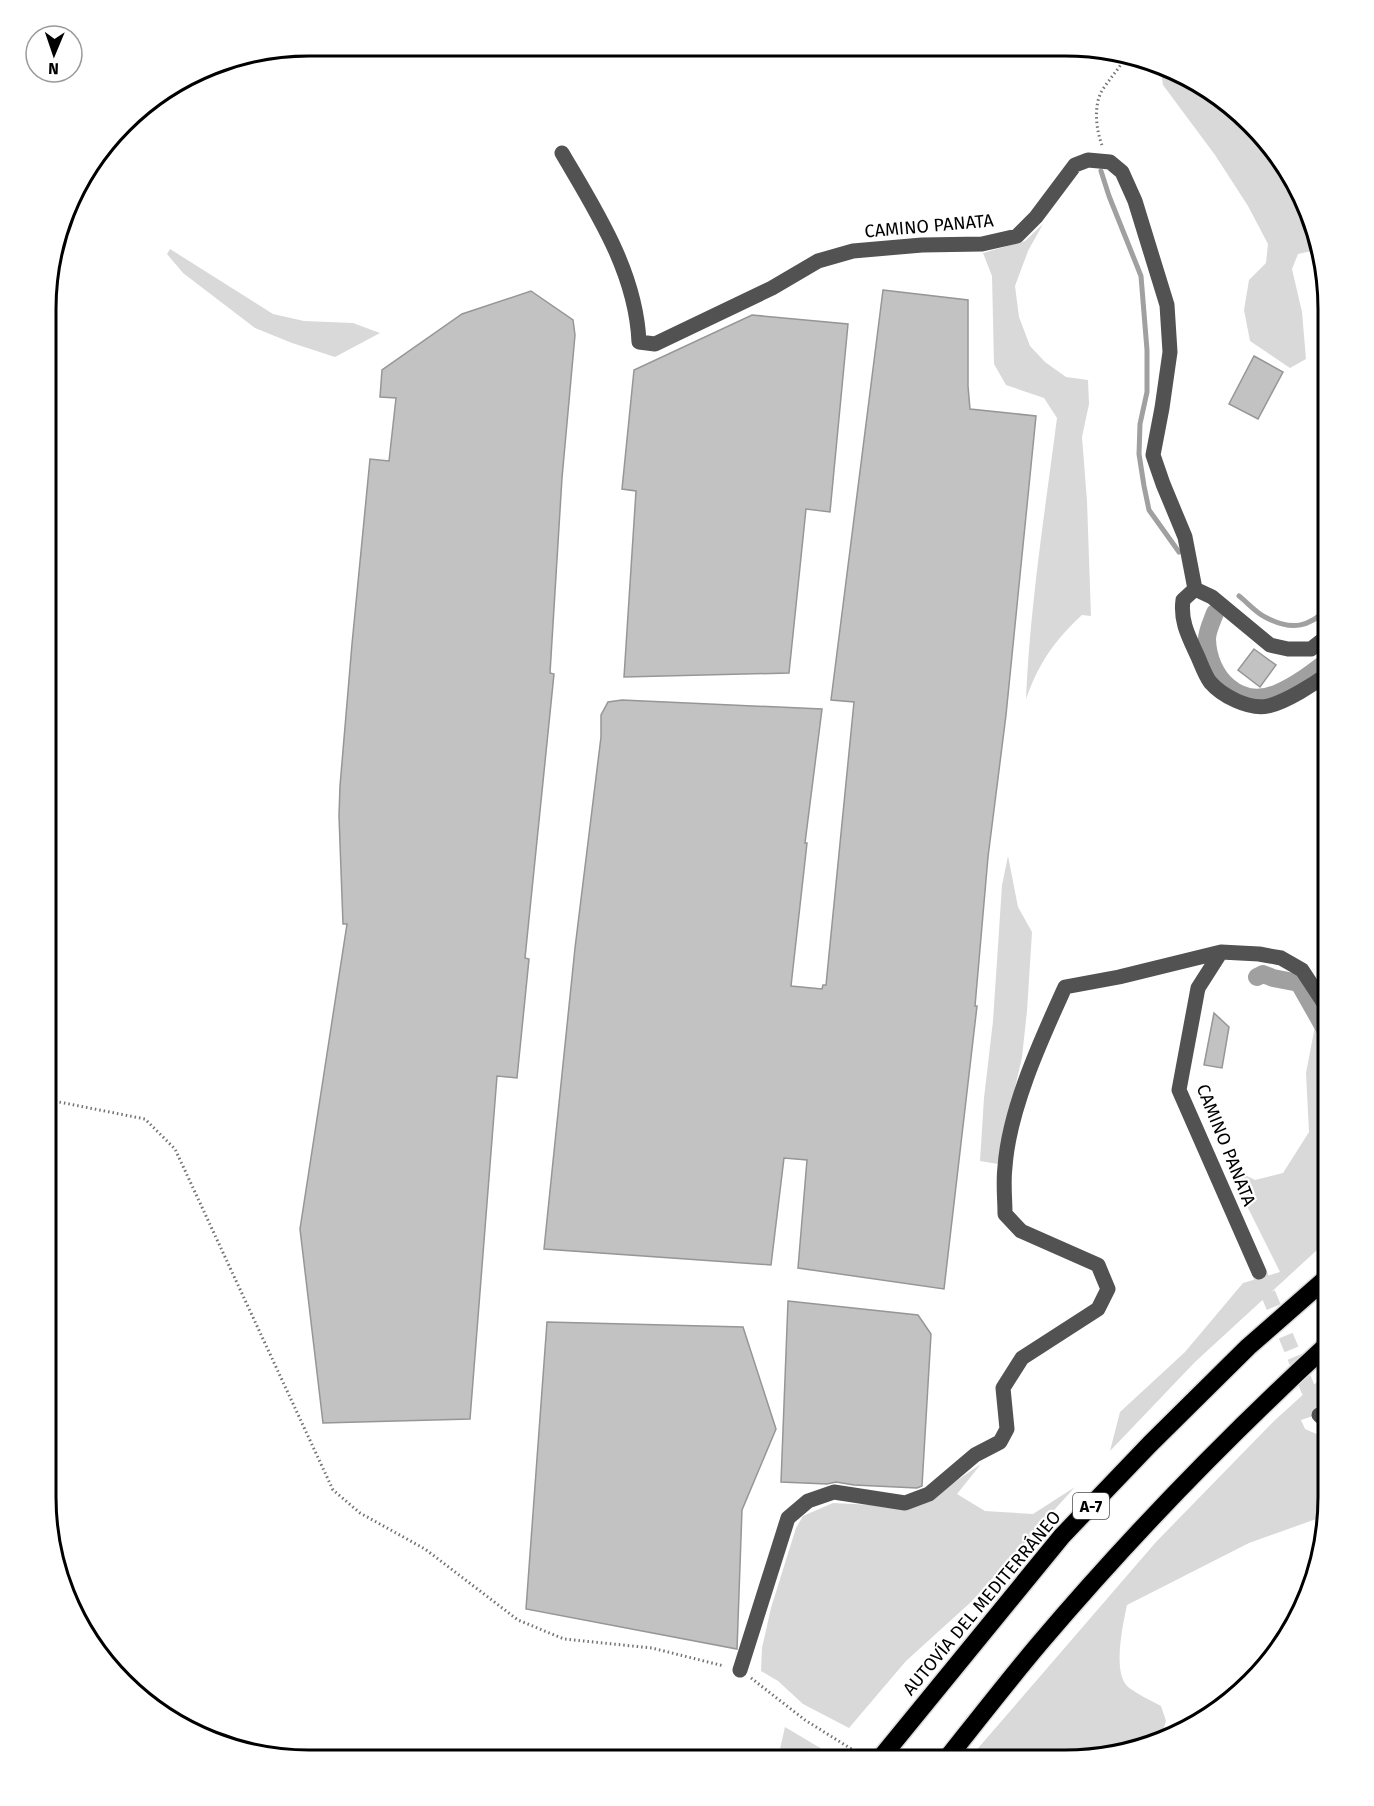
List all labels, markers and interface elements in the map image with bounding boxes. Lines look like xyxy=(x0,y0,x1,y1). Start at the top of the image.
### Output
north arrow xyxy=(24,24,84,84)
text: N xyxy=(48,59,59,78)
street label: CAMINO PANATA xyxy=(864,209,995,243)
street label: CAMINO PANATA xyxy=(1192,1081,1261,1210)
road number: A-7 xyxy=(1073,1493,1109,1519)
street label: AUTOVÍA DEL MEDITERRÁNEO xyxy=(898,1506,1066,1700)

